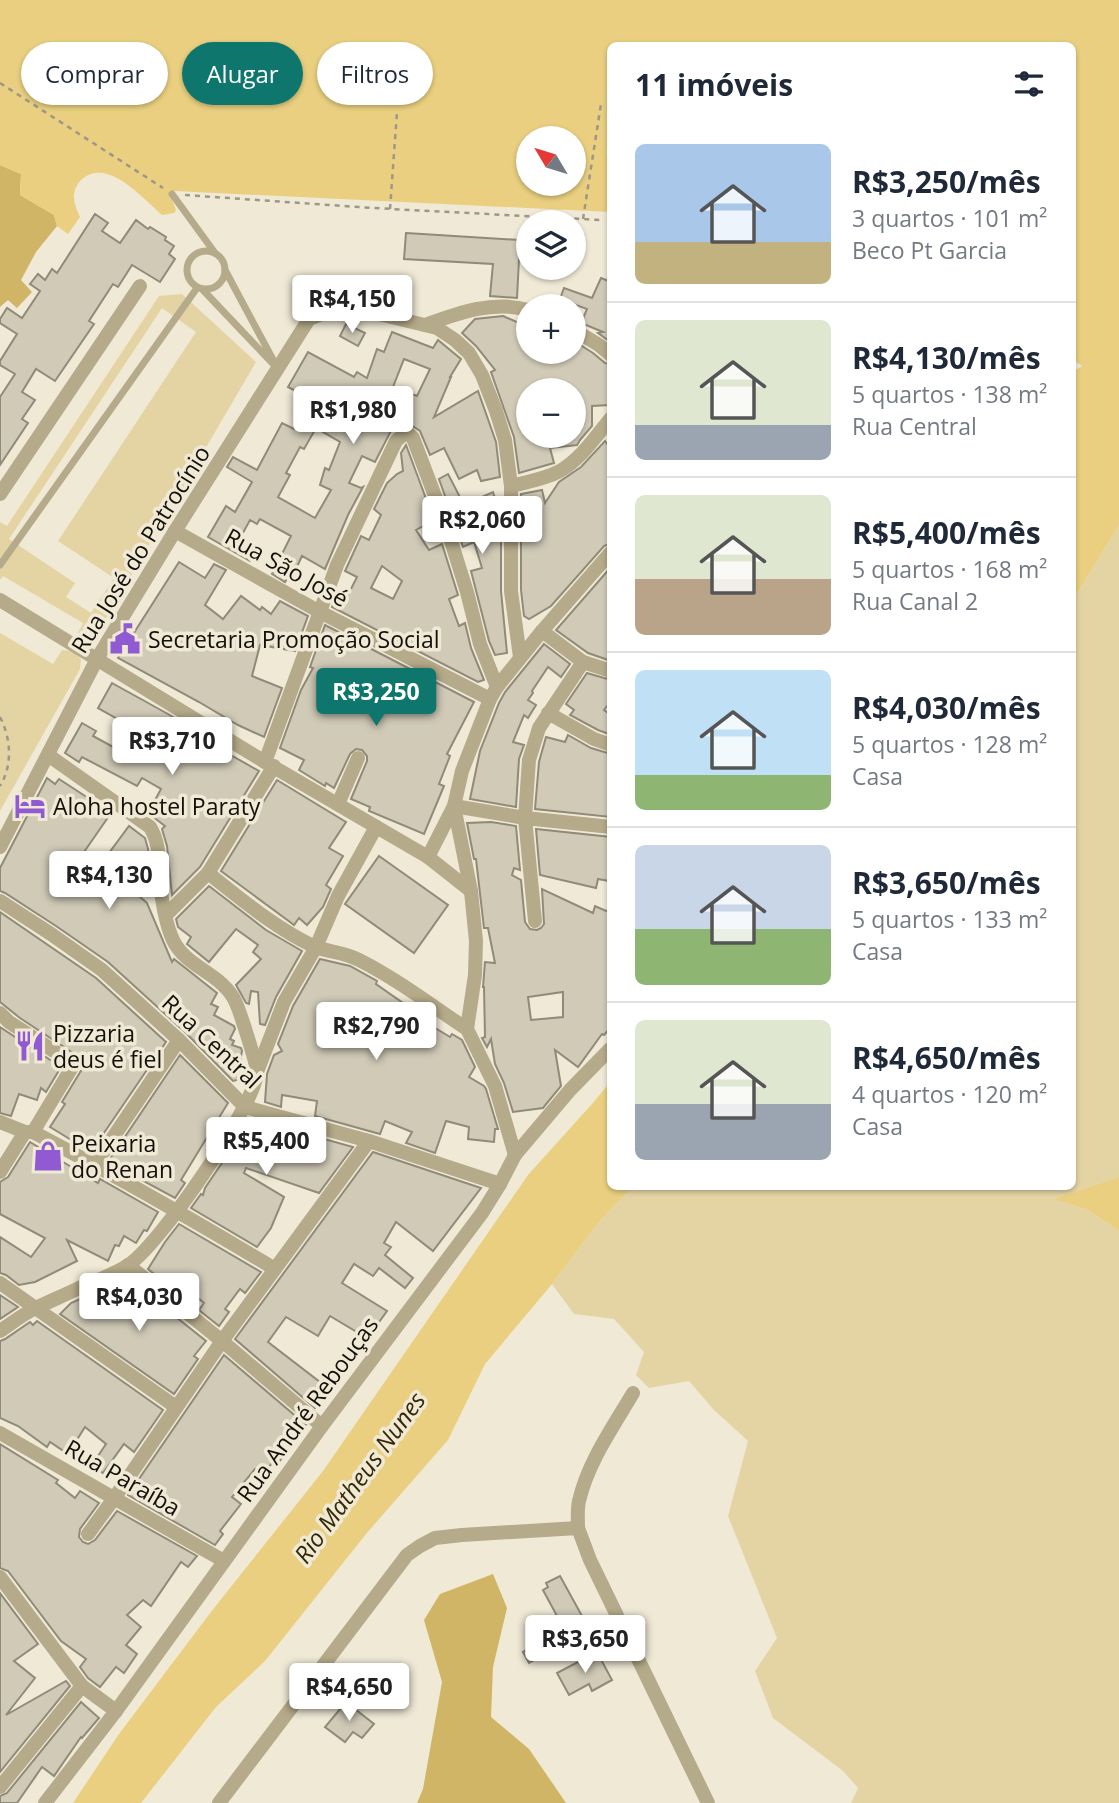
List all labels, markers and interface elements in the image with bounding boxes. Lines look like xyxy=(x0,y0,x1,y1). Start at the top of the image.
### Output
chip: Comprar xyxy=(21,42,168,105)
chip: Alugar xyxy=(182,42,303,105)
chip: Filtros xyxy=(317,42,433,105)
text: 11 imóveis xyxy=(635,64,793,105)
icon: filters xyxy=(1010,65,1048,103)
north arrow xyxy=(516,126,586,196)
map controls xyxy=(516,126,586,448)
text: R$3,250/mês xyxy=(852,161,1041,202)
icon: home xyxy=(691,172,775,256)
text: 3 quartos · 101 m² xyxy=(852,202,1047,234)
button: layers xyxy=(516,210,586,280)
text: Beco Pt Garcia xyxy=(852,234,1007,266)
pin: R$4,150 xyxy=(287,276,417,335)
text: R$4,150 xyxy=(308,282,396,314)
button: + xyxy=(516,294,586,364)
text: R$4,130/mês xyxy=(852,337,1041,378)
icon: home xyxy=(691,348,775,432)
button: − xyxy=(516,378,586,448)
text: 5 quartos · 138 m² xyxy=(852,378,1047,410)
pin: R$1,980 xyxy=(288,386,418,446)
text: R$1,980 xyxy=(309,393,397,425)
text: Rua Central xyxy=(852,410,977,442)
street label: Rua José do Patrocínio xyxy=(63,439,217,659)
pin: R$2,060 xyxy=(417,496,547,556)
text: R$2,060 xyxy=(438,503,526,535)
text: R$5,400/mês xyxy=(852,512,1041,553)
street label: Rua São José xyxy=(220,520,354,614)
icon: home xyxy=(691,523,775,607)
text: 5 quartos · 168 m² xyxy=(852,553,1047,585)
text: Rua Canal 2 xyxy=(852,585,978,617)
public building icon: Secretaria Promoção Social xyxy=(108,622,142,656)
place label: Secretaria Promoção Social xyxy=(148,623,439,655)
pin: R$3,250 xyxy=(311,668,441,728)
text: R$3,250 xyxy=(332,675,420,707)
text: R$4,030/mês xyxy=(852,687,1041,728)
icon: home xyxy=(691,698,775,782)
pin: R$3,710 xyxy=(107,718,237,777)
text: R$3,710 xyxy=(128,724,216,756)
text: 5 quartos · 128 m² xyxy=(852,728,1047,760)
text: Casa xyxy=(852,760,903,792)
hotel icon: Aloha hostel Paraty xyxy=(13,789,47,823)
place label: Aloha hostel Paraty xyxy=(53,790,261,822)
pin: R$4,130 xyxy=(44,852,174,911)
text: R$4,130 xyxy=(65,858,153,890)
text: R$3,650/mês xyxy=(852,862,1041,903)
icon: home xyxy=(691,873,775,957)
text: 5 quartos · 133 m² xyxy=(852,903,1047,935)
text: Casa xyxy=(852,935,903,967)
street label: Rua Central xyxy=(155,987,269,1095)
pin: R$2,790 xyxy=(311,1002,441,1062)
text: R$2,790 xyxy=(332,1009,420,1041)
place label: Pizzaria deus é fiel xyxy=(53,1017,162,1075)
restaurant icon: Pizzaria deus é fiel xyxy=(13,1029,47,1063)
text: R$4,650/mês xyxy=(852,1037,1041,1078)
icon: home xyxy=(691,1048,775,1132)
text: 4 quartos · 120 m² xyxy=(852,1078,1047,1110)
text: Casa xyxy=(852,1110,903,1142)
pin: R$5,400 xyxy=(201,1118,331,1177)
text: R$5,400 xyxy=(222,1124,310,1156)
place label: Peixaria do Renan xyxy=(71,1127,173,1185)
shop icon: Peixaria do Renan xyxy=(31,1139,65,1173)
pin: R$4,030 xyxy=(74,1274,204,1333)
text: R$4,030 xyxy=(95,1280,183,1312)
street label: Rua André Rebouças xyxy=(229,1310,385,1508)
water label: Rio Matheus Nunes xyxy=(286,1385,432,1569)
street label: Rua Paraíba xyxy=(59,1431,187,1523)
pin: R$3,650 xyxy=(520,1616,650,1675)
text: R$3,650 xyxy=(541,1622,629,1654)
pin: R$4,650 xyxy=(284,1664,414,1723)
text: R$4,650 xyxy=(305,1670,393,1702)

